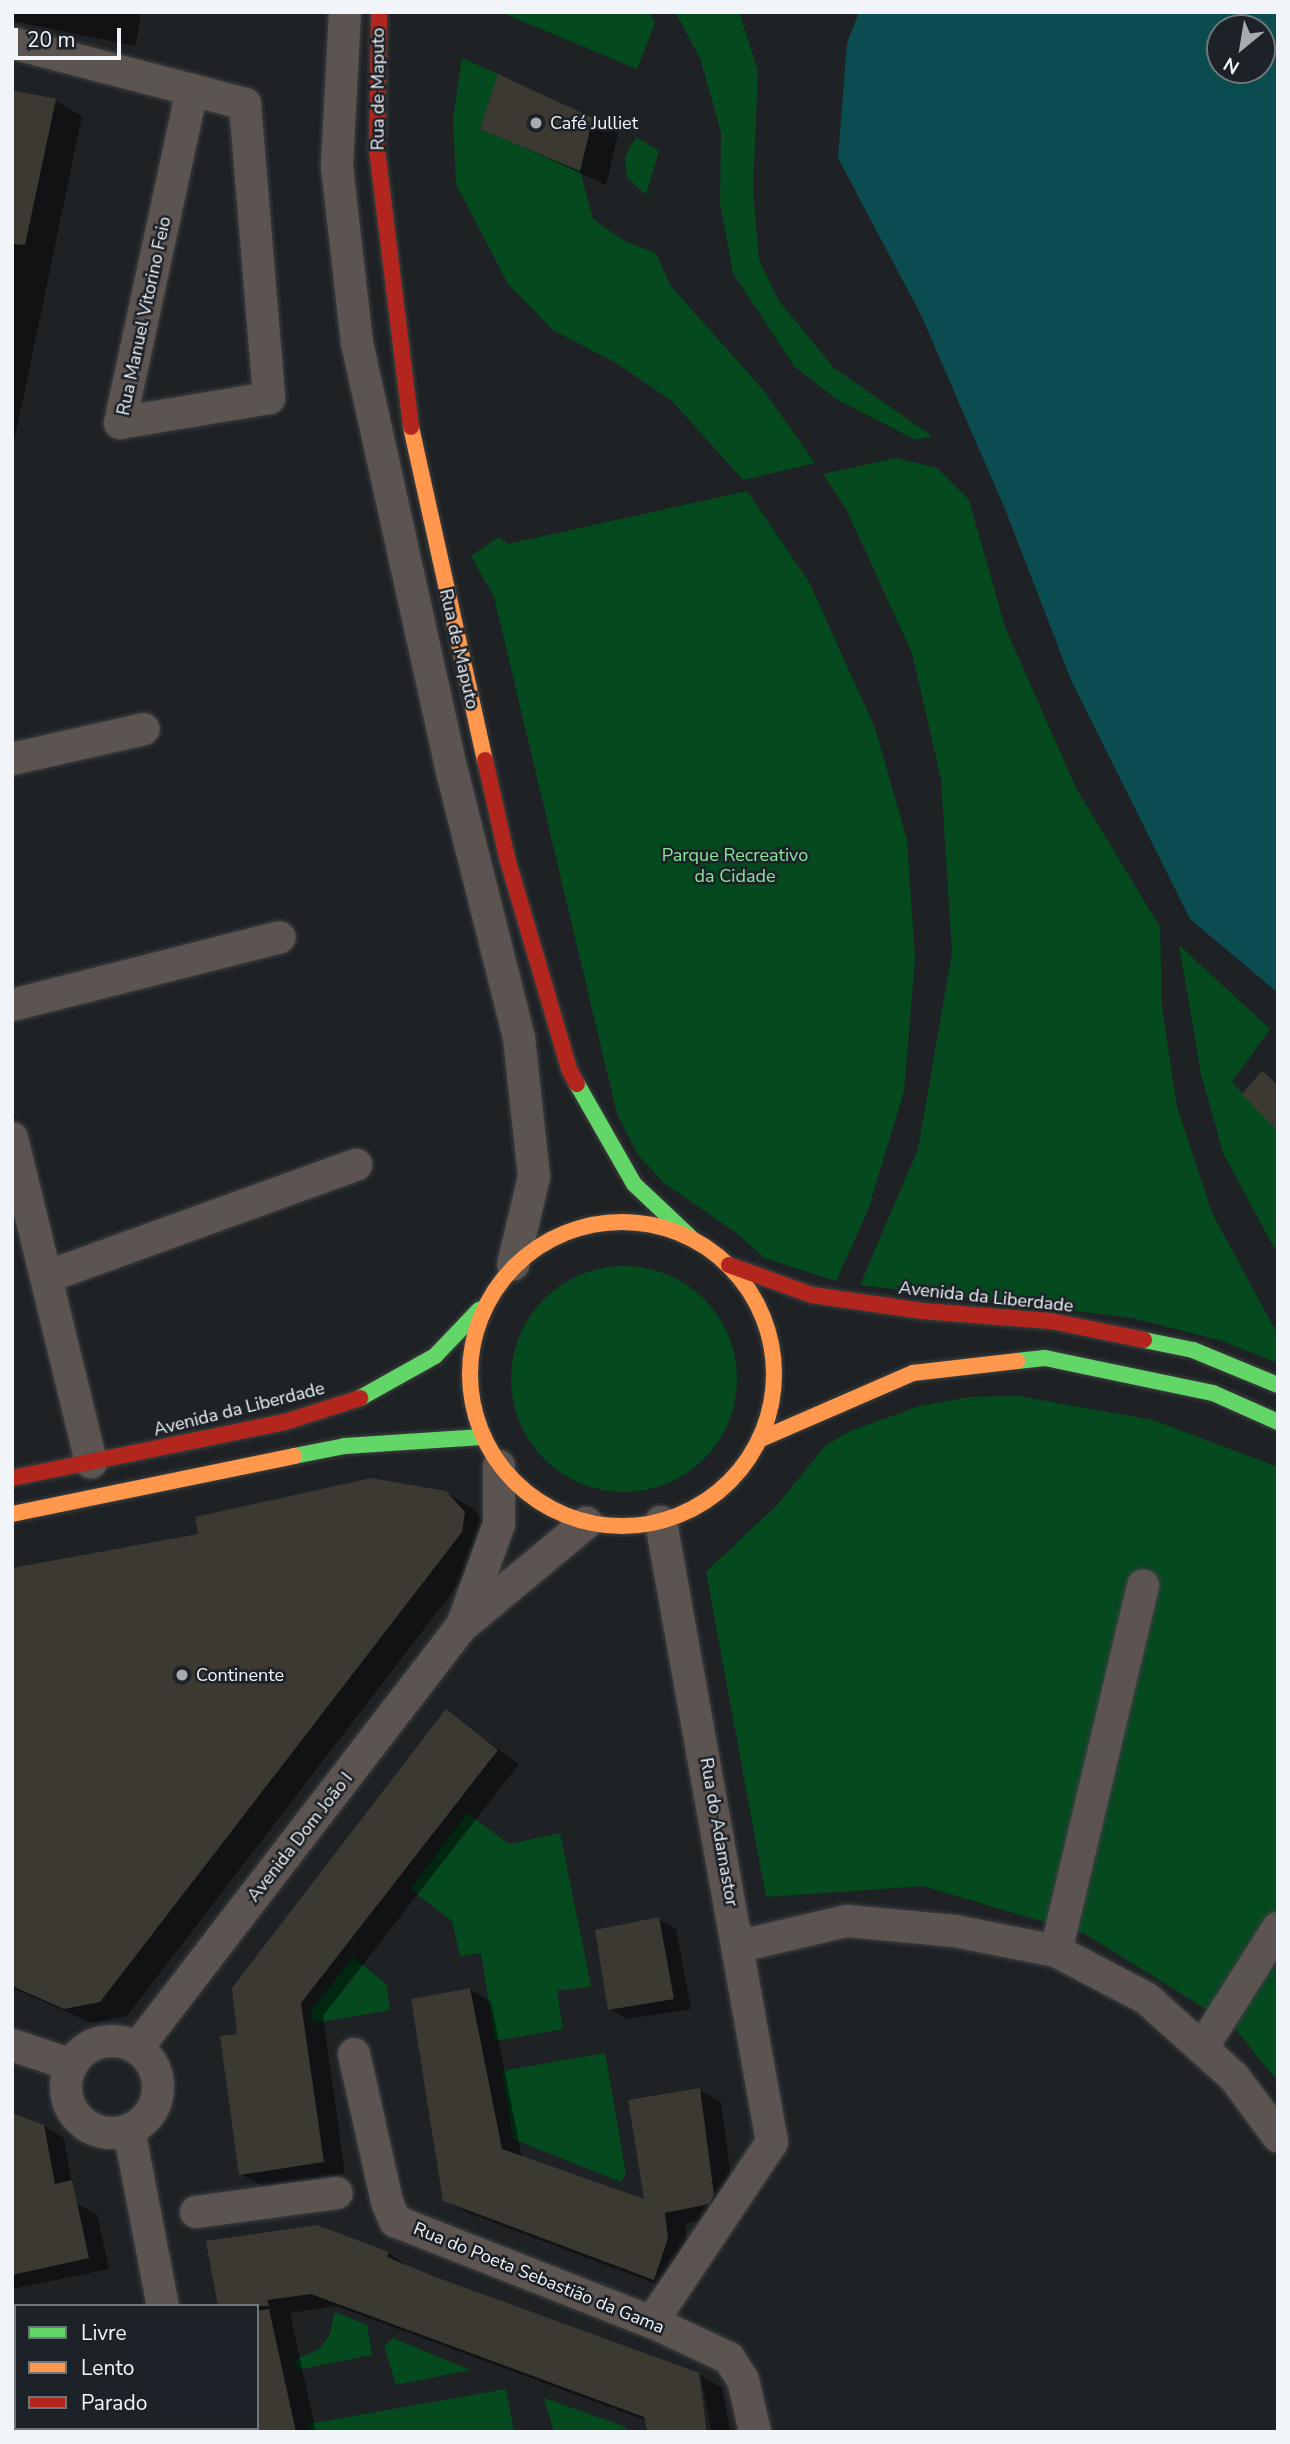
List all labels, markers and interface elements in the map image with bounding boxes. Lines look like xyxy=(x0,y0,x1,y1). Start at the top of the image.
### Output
scale bar xyxy=(18,14,124,58)
north arrow xyxy=(1206,14,1276,84)
text: 20 m xyxy=(27,26,76,54)
street label: Rua de Maputo xyxy=(367,28,389,150)
text: N xyxy=(1219,51,1244,80)
place label: Café Julliet xyxy=(550,112,638,134)
marker: Café Julliet xyxy=(528,115,544,131)
street label: Rua Manuel Vitorino Feio xyxy=(112,215,176,417)
street label: Rua de Maputo xyxy=(435,587,483,711)
park label: Parque Recreativo da Cidade xyxy=(662,845,808,888)
street label: Avenida da Liberdade xyxy=(898,1277,1074,1317)
street label: Avenida da Liberdade xyxy=(151,1377,327,1441)
place label: Continente xyxy=(196,1664,284,1686)
marker: Continente xyxy=(174,1667,190,1683)
street label: Rua do Adamastor xyxy=(695,1756,743,1908)
street label: Avenida Dom João I xyxy=(243,1768,357,1906)
street label: Rua do Poeta Sebastião da Gama xyxy=(410,2218,668,2338)
legend xyxy=(14,2304,259,2430)
text: Livre xyxy=(81,2319,127,2347)
text: Lento xyxy=(81,2354,134,2382)
text: Parado xyxy=(81,2389,147,2417)

